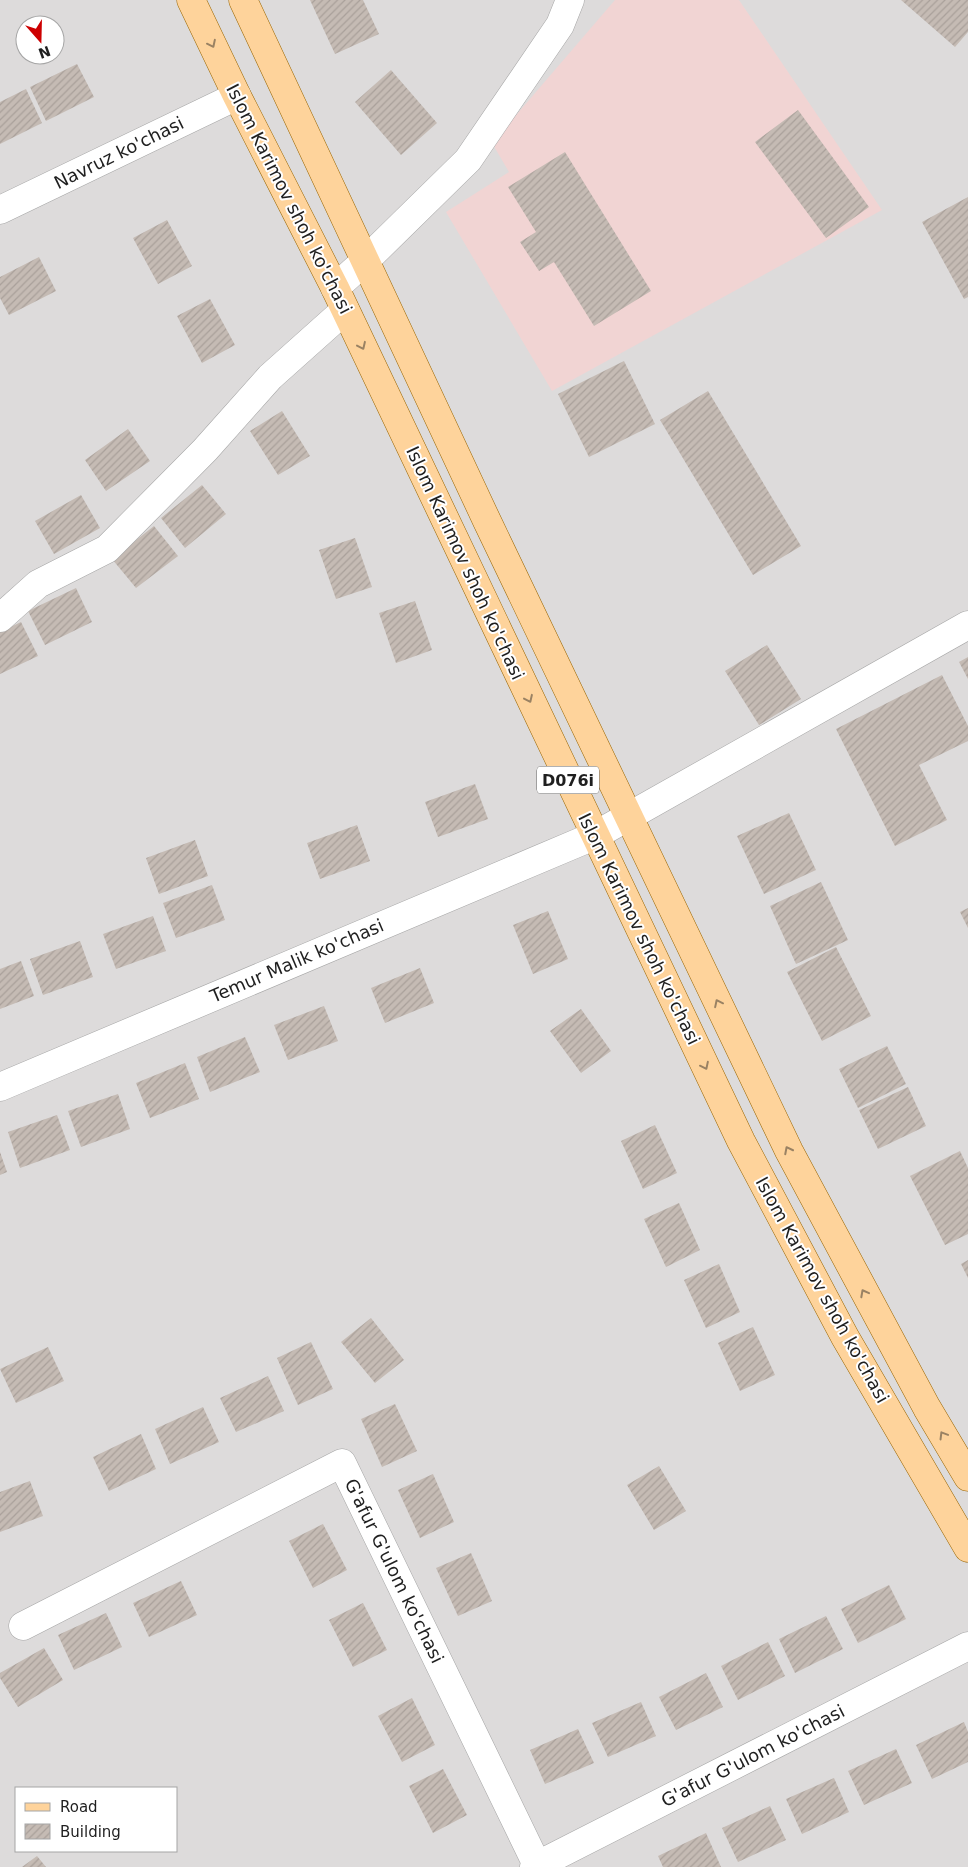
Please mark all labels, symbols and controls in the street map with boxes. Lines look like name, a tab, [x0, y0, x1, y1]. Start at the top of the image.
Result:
north arrow	[15, 15, 65, 65]
one-way arrow	[206, 39, 216, 48]
text: N	[36, 43, 53, 62]
street label: Islom Karimov shoh ko'chasi	[222, 80, 357, 317]
street label: Navruz ko'chasi	[51, 112, 187, 193]
one-way arrow	[356, 341, 366, 350]
street label: Islom Karimov shoh ko'chasi	[402, 443, 529, 683]
one-way arrow	[523, 693, 533, 702]
road number: D076i	[537, 766, 599, 794]
street label: Islom Karimov shoh ko'chasi	[574, 809, 705, 1048]
street label: Temur Malik ko'chasi	[206, 914, 387, 1007]
one-way arrow	[714, 999, 724, 1008]
one-way arrow	[699, 1061, 709, 1070]
one-way arrow	[784, 1146, 794, 1155]
street label: Islom Karimov shoh ko'chasi	[751, 1173, 893, 1406]
one-way arrow	[860, 1290, 870, 1299]
one-way arrow	[940, 1432, 950, 1441]
street label: G'afur G'ulom ko'chasi	[341, 1475, 448, 1667]
street label: G'afur G'ulom ko'chasi	[658, 1700, 848, 1811]
legend	[15, 1787, 178, 1852]
text: Road	[60, 1798, 98, 1816]
text: Building	[60, 1823, 121, 1841]

